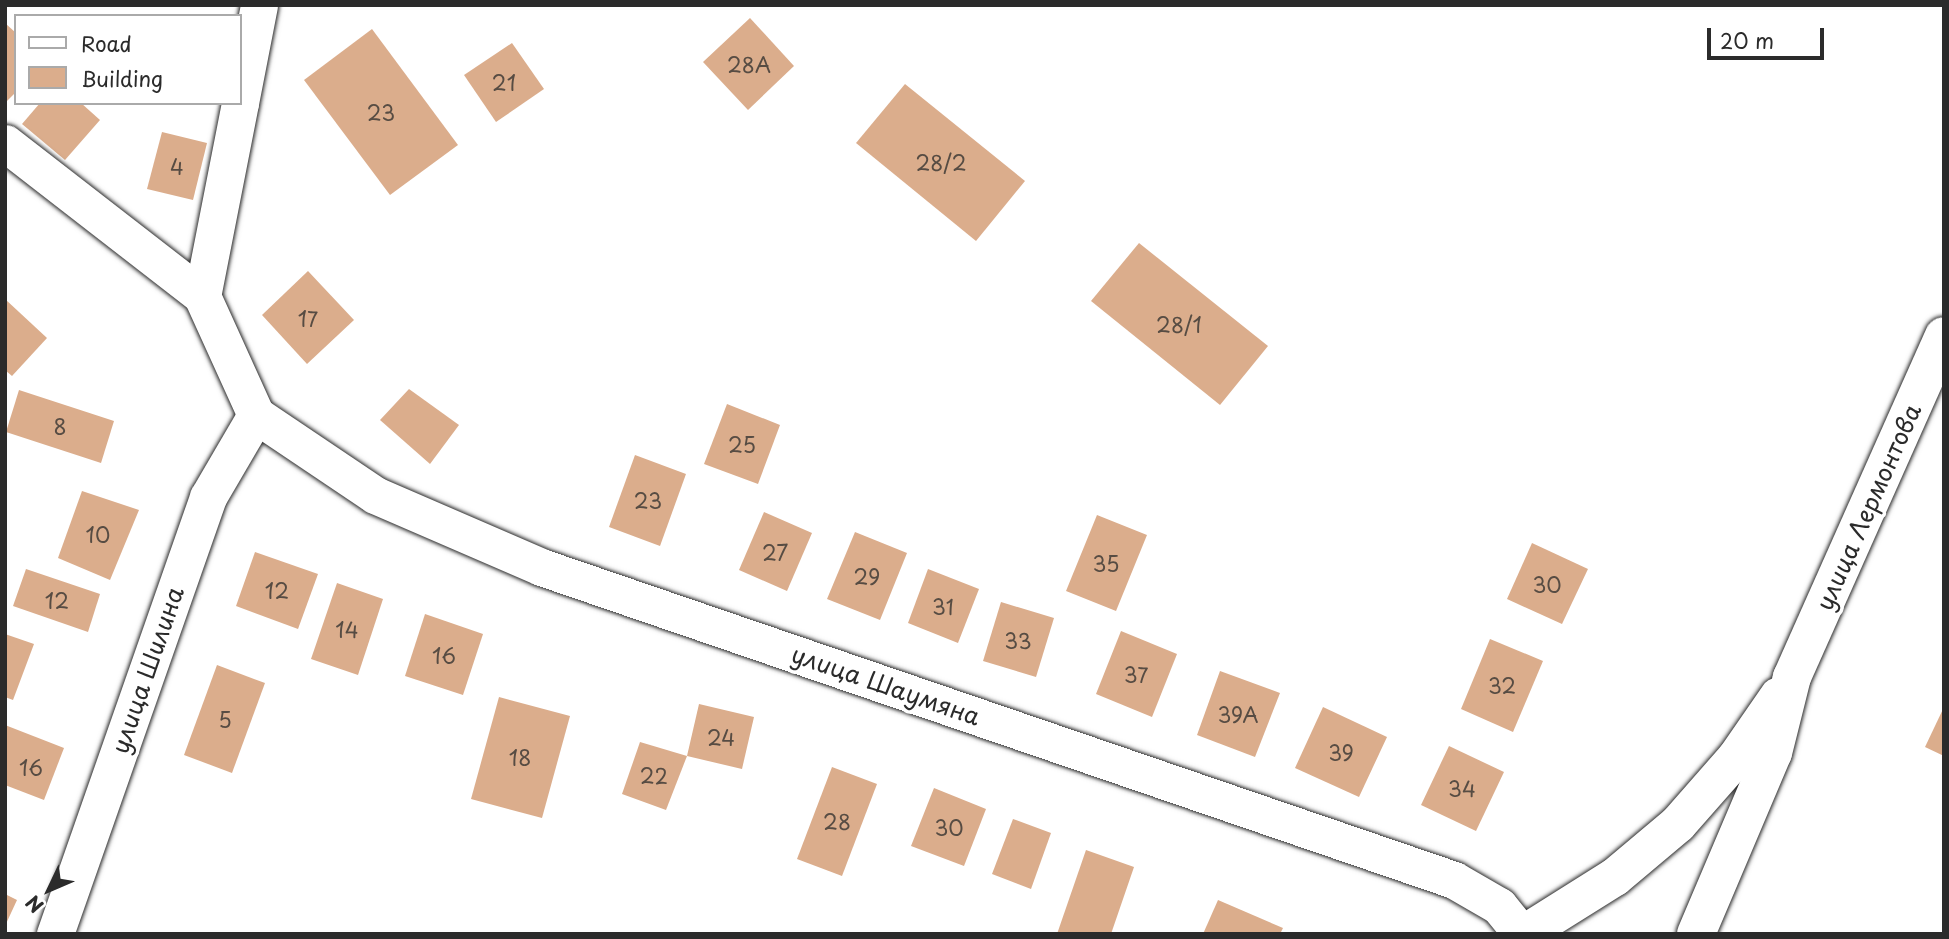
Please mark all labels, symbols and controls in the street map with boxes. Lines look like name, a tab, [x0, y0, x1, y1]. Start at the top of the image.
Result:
legend	[14, 14, 242, 105]
scale bar	[1711, 14, 1828, 58]
text: 20 m	[1720, 24, 1774, 56]
text: Road	[81, 27, 132, 59]
house number: 28А	[727, 51, 771, 77]
text: Building	[81, 62, 163, 94]
house number: 21	[492, 69, 516, 95]
house number: 23	[367, 99, 395, 125]
house number: 28/2	[915, 149, 967, 175]
house number: 4	[170, 153, 184, 179]
house number: 17	[298, 305, 318, 331]
house number: 28/1	[1156, 311, 1202, 337]
street label: улица Лермонтова	[1809, 399, 1927, 615]
house number: 8	[53, 413, 67, 439]
house number: 25	[728, 431, 756, 457]
house number: 23	[634, 487, 662, 513]
house number: 10	[86, 521, 110, 547]
house number: 27	[762, 539, 788, 565]
house number: 35	[1093, 550, 1119, 576]
house number: 29	[854, 563, 880, 589]
house number: 30	[1532, 571, 1562, 597]
house number: 12	[265, 577, 289, 603]
street label: улица Шилина	[105, 583, 189, 757]
house number: 12	[45, 587, 69, 613]
house number: 31	[932, 593, 954, 619]
house number: 14	[335, 616, 359, 642]
house number: 33	[1004, 627, 1032, 653]
street label: улица Шаумяна	[788, 639, 984, 731]
house number: 16	[432, 642, 456, 668]
house number: 37	[1124, 661, 1148, 687]
house number: 32	[1488, 672, 1516, 698]
house number: 39А	[1217, 701, 1259, 727]
house number: 5	[218, 706, 232, 732]
house number: 24	[707, 724, 735, 750]
house number: 39	[1328, 739, 1354, 765]
house number: 18	[509, 744, 531, 770]
house number: 16	[19, 754, 43, 780]
house number: 22	[640, 762, 668, 788]
house number: 34	[1448, 775, 1476, 801]
house number: 28	[823, 808, 851, 834]
house number: 30	[934, 814, 964, 840]
north arrow	[14, 855, 84, 925]
text: N	[19, 889, 49, 920]

